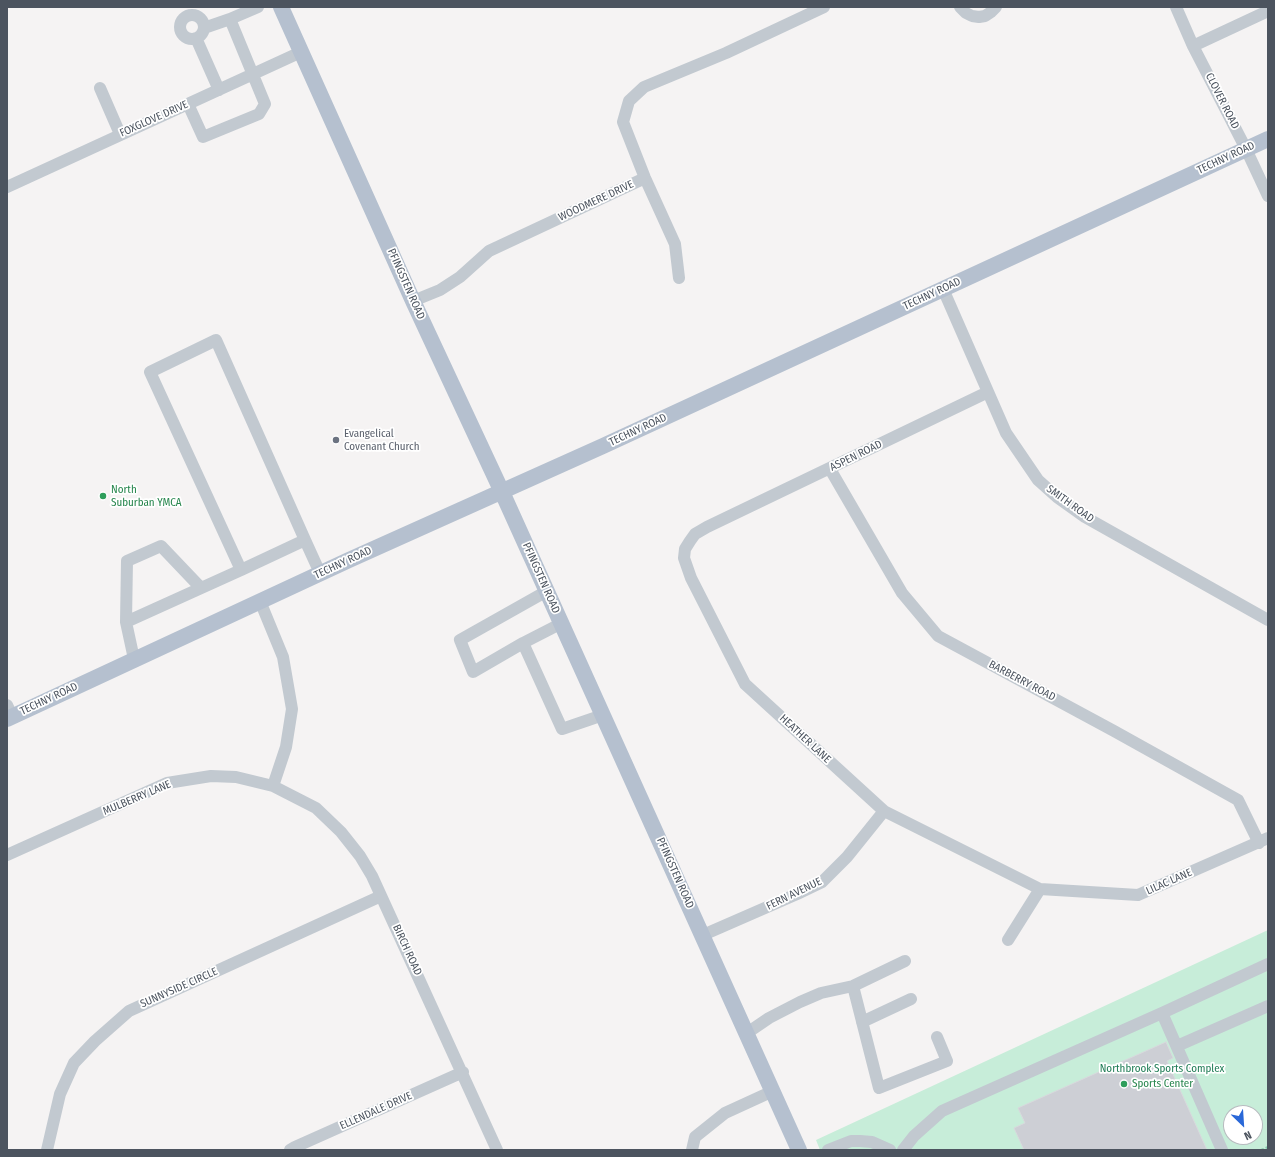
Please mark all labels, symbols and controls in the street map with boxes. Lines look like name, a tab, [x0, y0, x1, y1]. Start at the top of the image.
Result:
street label: CLOVER ROAD	[1202, 71, 1242, 131]
street label: FOXGLOVE DRIVE	[118, 98, 190, 140]
street label: TECHNY ROAD	[1195, 139, 1257, 177]
street label: WOODMERE DRIVE	[556, 178, 636, 224]
street label: PFINGSTEN ROAD	[385, 247, 427, 321]
street label: TECHNY ROAD	[901, 275, 963, 313]
street label: TECHNY ROAD	[607, 411, 669, 449]
place label: Evangelical Covenant Church	[344, 427, 420, 453]
marker: Evangelical Covenant Church	[331, 435, 341, 445]
street label: ASPEN ROAD	[828, 438, 884, 474]
street label: SMITH ROAD	[1044, 482, 1096, 526]
place label: North Suburban YMCA	[111, 483, 182, 509]
marker: North Suburban YMCA	[98, 491, 108, 501]
street label: PFINGSTEN ROAD	[520, 541, 562, 615]
street label: TECHNY ROAD	[312, 544, 374, 582]
street label: BARBERRY ROAD	[986, 658, 1058, 704]
street label: TECHNY ROAD	[18, 680, 80, 718]
street label: HEATHER LANE	[777, 712, 833, 766]
street label: MULBERRY LANE	[101, 778, 173, 818]
street label: PFINGSTEN ROAD	[654, 836, 696, 910]
street label: LILAC LANE	[1144, 866, 1194, 898]
street label: FERN AVENUE	[764, 875, 824, 913]
street label: BIRCH ROAD	[390, 923, 424, 977]
street label: SUNNYSIDE CIRCLE	[138, 965, 220, 1011]
park label: Northbrook Sports Complex	[1100, 1062, 1224, 1076]
place label: Sports Center	[1132, 1077, 1193, 1091]
marker: Sports Center	[1119, 1079, 1129, 1089]
street label: ELLENDALE DRIVE	[338, 1089, 414, 1133]
north arrow	[1223, 1105, 1263, 1145]
text: N	[1242, 1128, 1254, 1143]

